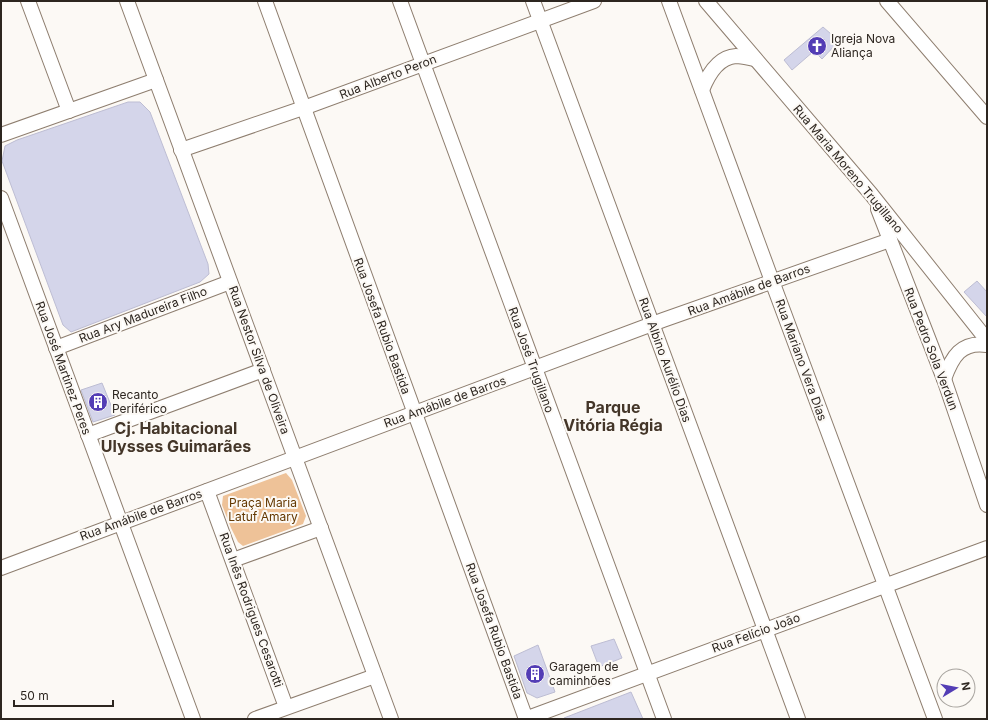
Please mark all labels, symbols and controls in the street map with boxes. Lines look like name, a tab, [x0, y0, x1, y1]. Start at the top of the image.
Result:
place label: Igreja Nova Aliança	[831, 31, 895, 60]
church icon: Igreja Nova Aliança	[806, 35, 828, 57]
street label: Rua Alberto Peron	[337, 51, 438, 102]
street label: Rua Maria Moreno Trugillano	[790, 101, 907, 236]
street label: Rua Josefa Rubio Bastida	[351, 256, 414, 396]
street label: Rua Amábile de Barros	[686, 260, 812, 319]
street label: Rua Ary Madureira Filho	[77, 283, 209, 346]
street label: Rua Nestor Silva de Oliveira	[226, 284, 293, 436]
street label: Rua Pedro Sola Verdun	[901, 285, 962, 412]
street label: Rua Albino Aurélio Dias	[636, 295, 695, 424]
street label: Rua Mariano Vera Dias	[772, 297, 830, 423]
street label: Rua José Martinez Peres	[32, 299, 95, 437]
street label: Rua José Trugillano	[505, 305, 558, 415]
street label: Rua Amábile de Barros	[382, 372, 508, 431]
place label: Recanto Periférico	[112, 387, 167, 416]
building icon: Recanto Periférico	[87, 391, 109, 413]
district label: Parque Vitória Régia	[563, 397, 663, 435]
district label: Cj. Habitacional Ulysses Guimarães	[101, 418, 251, 456]
street label: Rua Amábile de Barros	[78, 485, 204, 544]
park label: Praça Maria Latuf Amary	[228, 495, 298, 524]
street label: Rua Inês Rodrigues Cesarotti	[216, 530, 287, 689]
street label: Rua Josefa Rubio Bastida	[463, 561, 526, 701]
street label: Rua Felício João	[710, 610, 802, 655]
place label: Garagem de caminhões	[549, 659, 619, 688]
building icon: Garagem de caminhões	[524, 663, 546, 685]
north arrow	[936, 668, 976, 708]
text: N	[958, 681, 973, 692]
scale bar	[14, 682, 113, 708]
text: 50 m	[20, 688, 49, 703]

